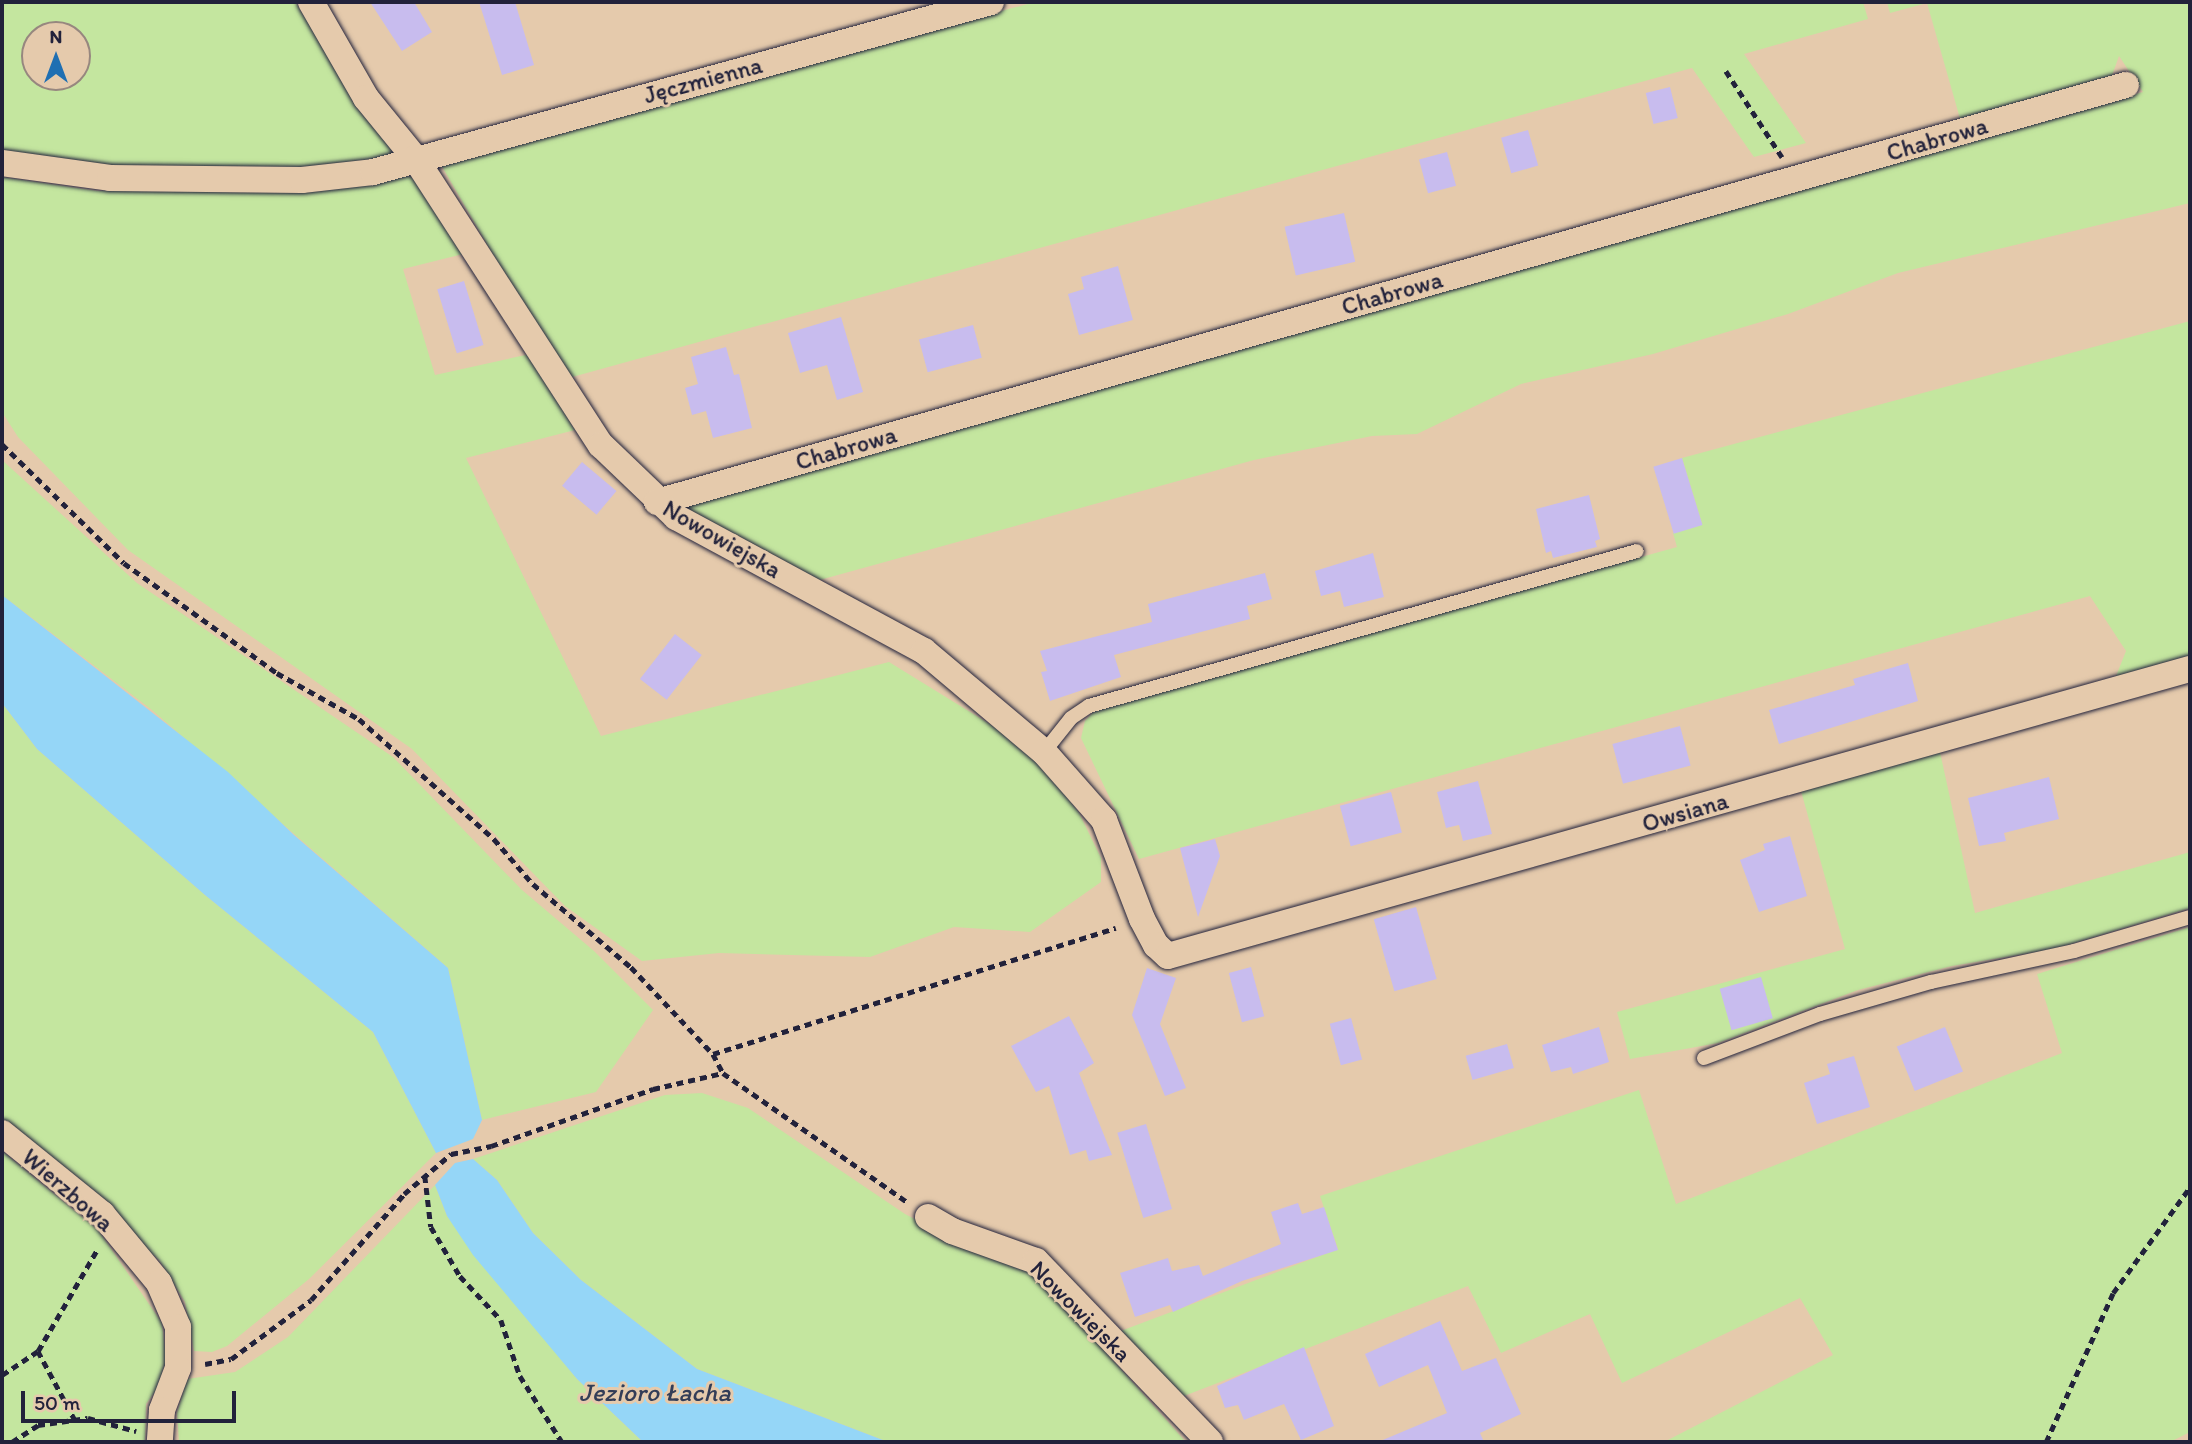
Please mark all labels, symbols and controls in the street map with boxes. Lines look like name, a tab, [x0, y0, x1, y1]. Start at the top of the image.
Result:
north arrow	[21, 21, 91, 91]
text: N	[50, 25, 62, 48]
street label: Jęczmienna	[641, 50, 765, 110]
street label: Chabrowa	[1883, 111, 1991, 167]
street label: Chabrowa	[1338, 265, 1446, 321]
street label: Chabrowa	[792, 420, 900, 476]
street label: Nowowiejska	[658, 494, 786, 584]
street label: Owsiana	[1639, 786, 1731, 838]
street label: Wierzbowa	[16, 1142, 120, 1238]
street label: Nowowiejska	[1024, 1254, 1138, 1368]
water label: Jezioro Łacha	[579, 1377, 731, 1409]
scale bar	[24, 1378, 240, 1422]
text: 50 m	[34, 1390, 80, 1415]

